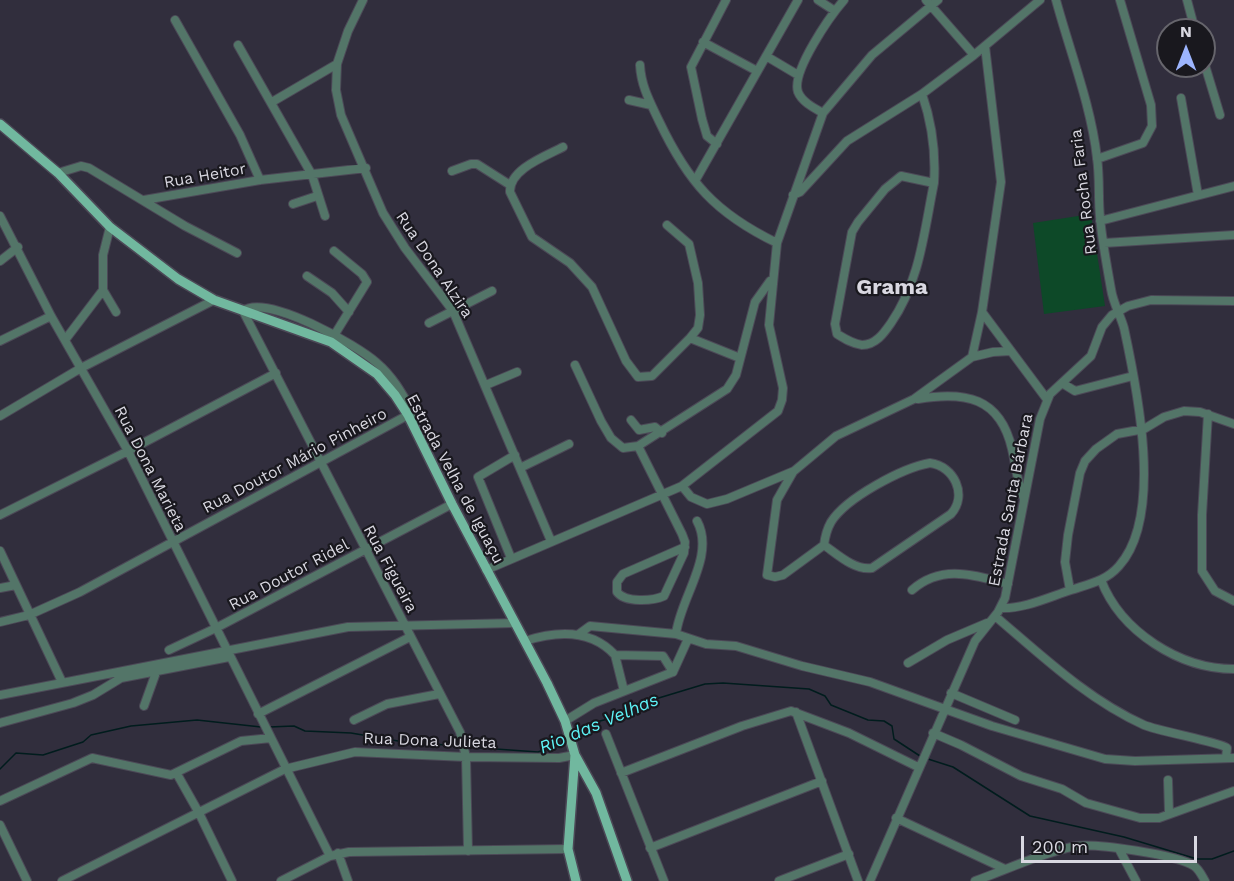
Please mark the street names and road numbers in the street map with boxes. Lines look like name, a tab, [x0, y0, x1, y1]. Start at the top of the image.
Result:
street label: Rua Rocha Faria	[1067, 128, 1101, 256]
street label: Rua Heitor	[163, 159, 247, 193]
street label: Rua Dona Alzira	[391, 208, 477, 322]
street label: Estrada Velha de Iguaçu	[402, 391, 508, 567]
street label: Rua Dona Marieta	[110, 403, 190, 535]
street label: Rua Doutor Mário Pinheiro	[200, 404, 390, 518]
street label: Estrada Santa Bárbara	[985, 412, 1037, 588]
street label: Rua Figueira	[359, 522, 421, 616]
street label: Rua Doutor Ridel	[226, 535, 352, 615]
street label: Rua Dona Julieta	[363, 729, 497, 753]

